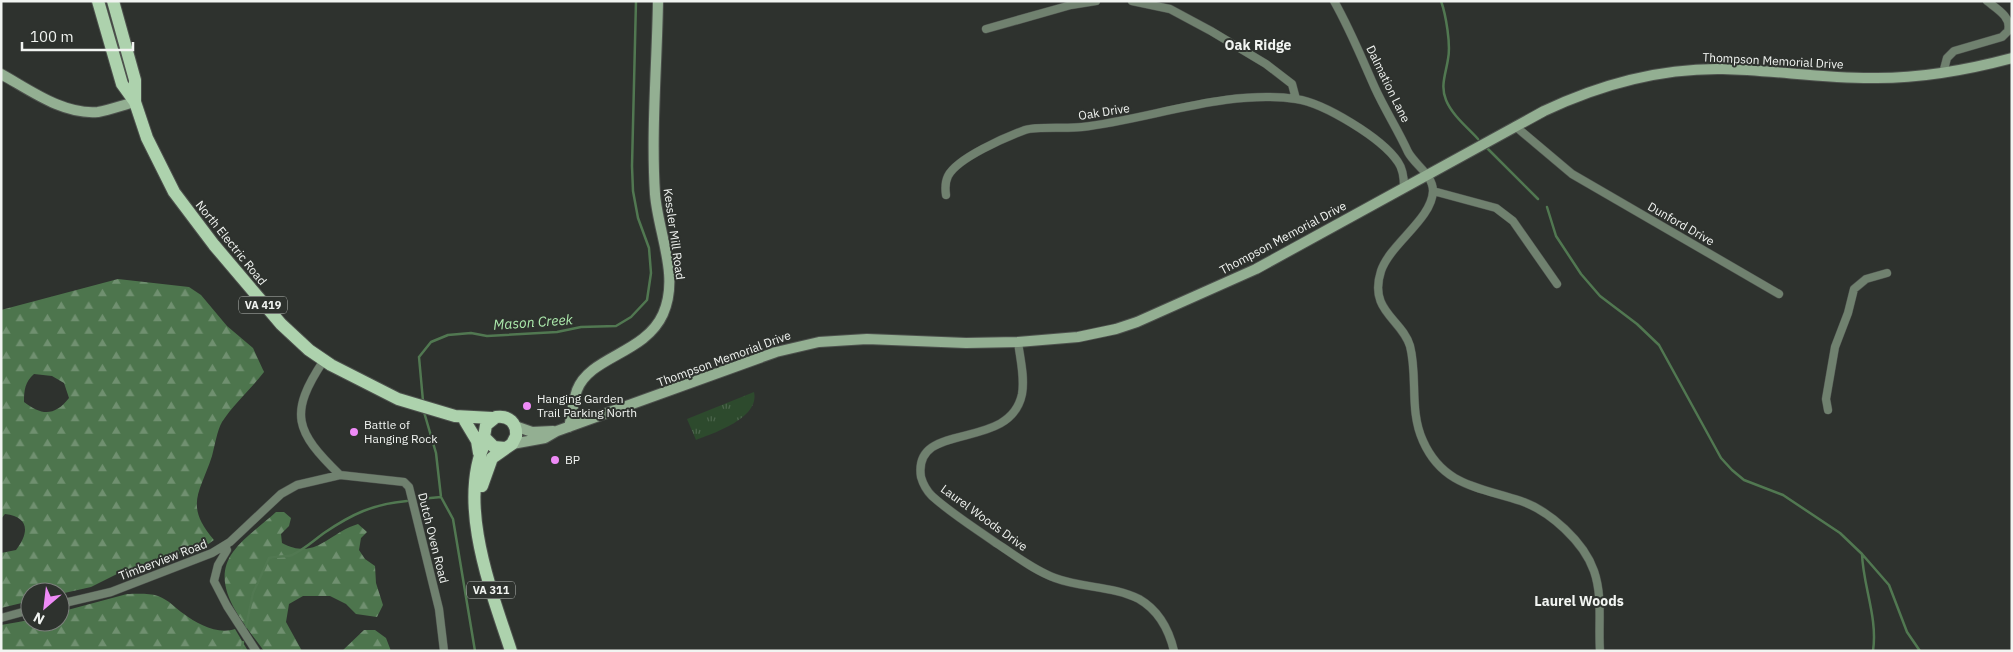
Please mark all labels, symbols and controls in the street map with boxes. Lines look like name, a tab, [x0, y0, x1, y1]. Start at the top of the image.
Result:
scale bar	[22, 20, 134, 52]
text: 100 m	[30, 27, 74, 46]
district label: Oak Ridge	[1225, 36, 1292, 54]
street label: Dalmation Lane	[1363, 43, 1414, 125]
street label: Thompson Memorial Drive	[1702, 49, 1844, 72]
street label: Oak Drive	[1077, 100, 1131, 123]
street label: Kessler Mill Road	[661, 187, 688, 281]
street label: North Electric Road	[193, 197, 270, 288]
street label: Thompson Memorial Drive	[1217, 198, 1349, 277]
street label: Dunford Drive	[1645, 199, 1717, 249]
road number: VA 419	[239, 296, 287, 314]
water label: Mason Creek	[493, 310, 574, 334]
street label: Thompson Memorial Drive	[655, 327, 793, 390]
place label: Hanging Garden Trail Parking North	[537, 391, 637, 420]
marker: Hanging Garden Trail Parking North	[521, 400, 533, 412]
place label: Battle of Hanging Rock	[364, 417, 438, 446]
marker: Battle of Hanging Rock	[348, 426, 360, 438]
place label: BP	[565, 452, 580, 467]
marker: BP	[549, 454, 561, 466]
street label: Laurel Woods Drive	[938, 481, 1031, 554]
street label: Dutch Oven Road	[415, 491, 452, 585]
street label: Timberview Road	[116, 536, 209, 583]
north arrow	[20, 582, 70, 632]
road number: VA 311	[467, 582, 515, 598]
district label: Laurel Woods	[1534, 592, 1624, 610]
text: N	[30, 608, 48, 629]

